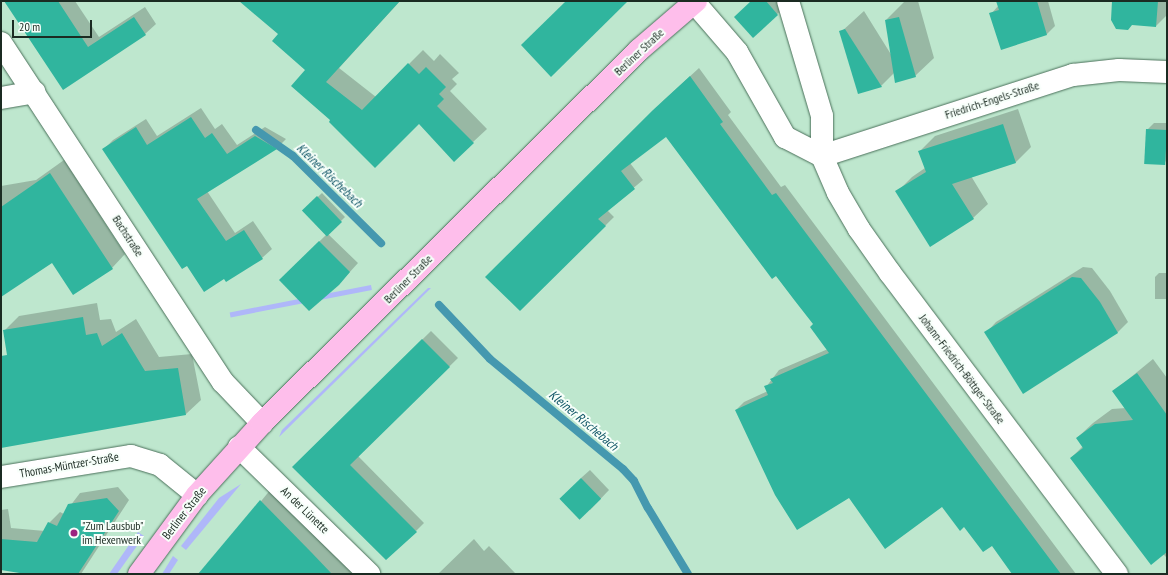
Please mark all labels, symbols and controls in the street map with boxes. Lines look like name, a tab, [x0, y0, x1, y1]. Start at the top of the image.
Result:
scale bar	[14, 12, 94, 38]
text: 20 m	[19, 19, 40, 34]
street label: Berliner Straße	[611, 25, 667, 79]
street label: Friedrich-Engels-Straße	[943, 78, 1041, 122]
water label: Kleiner Rischebach	[293, 141, 365, 211]
street label: Bachstraße	[109, 213, 147, 259]
street label: Berliner Straße	[381, 252, 435, 306]
street label: Johann-Friedrich-Böttger-Straße	[916, 311, 1008, 427]
water label: Kleiner Rischebach	[545, 388, 621, 454]
street label: Thomas-Müntzer-Straße	[18, 449, 120, 481]
street label: Berliner Straße	[159, 484, 209, 542]
street label: An der Lünette	[278, 484, 332, 536]
place label: "Zum Lausbub" im Hexenwerk	[82, 519, 143, 547]
marker: "Zum Lausbub" im Hexenwerk	[69, 528, 79, 538]

